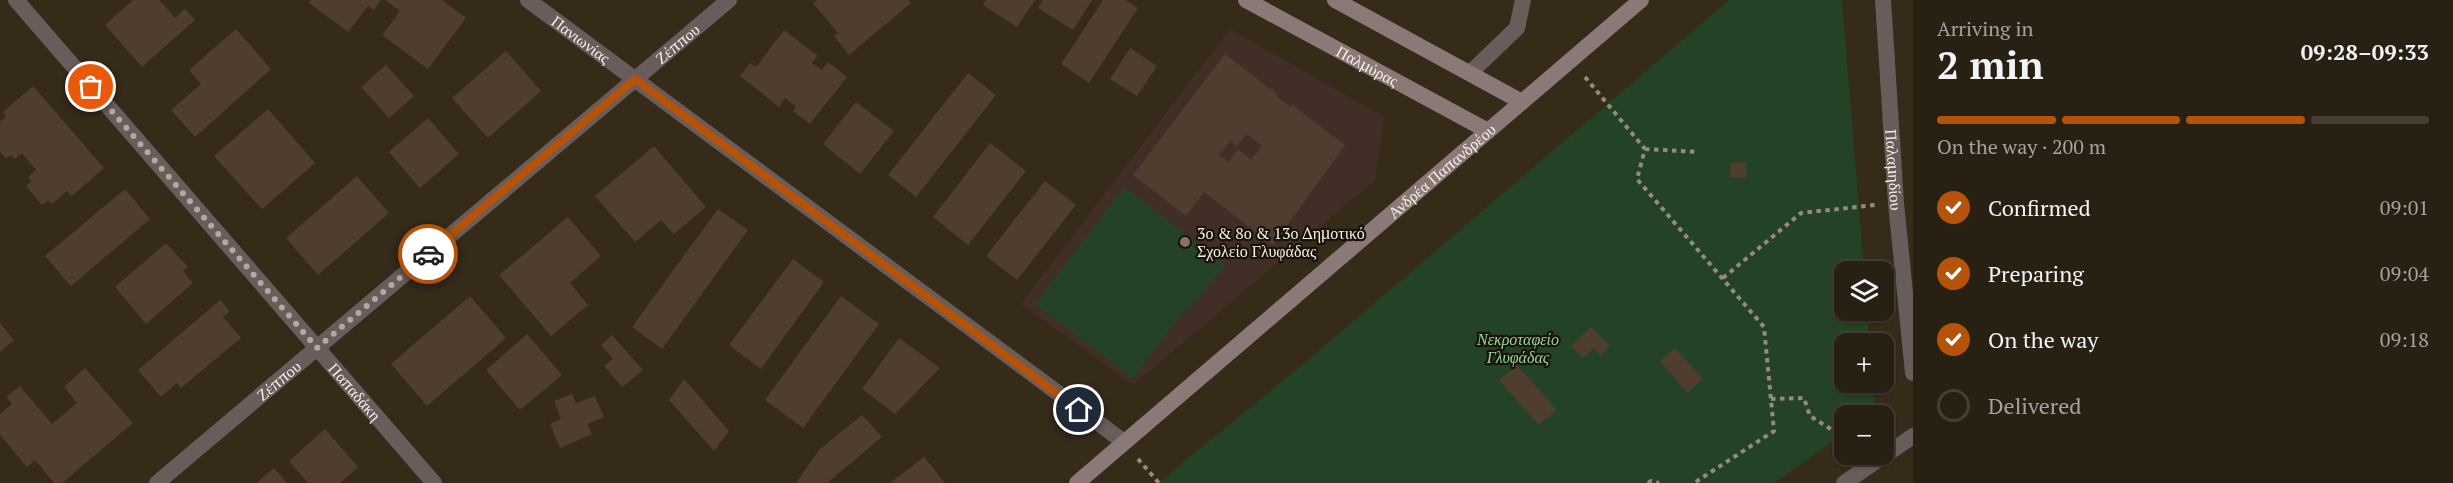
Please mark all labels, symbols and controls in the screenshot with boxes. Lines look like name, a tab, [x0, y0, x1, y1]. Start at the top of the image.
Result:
street label: Πανιωνίας	[547, 10, 616, 69]
text: Arriving in	[1937, 15, 2033, 42]
street label: Ζέππου	[650, 18, 704, 69]
text: 09:28–09:33	[2301, 37, 2429, 66]
text: 2 min	[1937, 38, 2044, 90]
street label: Παλμύρας	[1332, 40, 1403, 92]
pin	[65, 61, 116, 112]
icon: bag	[74, 70, 107, 103]
street label: Ανδρέα Παπανδρέου	[1383, 118, 1500, 223]
street label: Παλαμηδίου	[1880, 128, 1908, 211]
text: On the way · 200 m	[1937, 133, 2106, 160]
icon: check	[1937, 191, 1970, 224]
text: Confirmed	[1988, 193, 2091, 222]
text: 09:01	[2380, 194, 2429, 221]
place label: 3ο & 8ο & 13ο Δημοτικό Σχολείο Γλυφάδας	[1197, 222, 1365, 262]
courier	[398, 224, 458, 284]
marker: 3ο & 8ο & 13ο Δημοτικό Σχολείο Γλυφάδας	[1178, 235, 1192, 249]
icon: car	[412, 238, 445, 271]
icon: check	[1937, 257, 1970, 290]
text: Preparing	[1988, 259, 2084, 288]
text: 09:04	[2380, 260, 2429, 287]
map controls	[1834, 261, 1894, 465]
button: layers	[1834, 261, 1894, 321]
icon: check	[1937, 323, 1970, 356]
text: On the way	[1988, 325, 2098, 354]
text: 09:18	[2380, 326, 2429, 353]
park label: Νεκροταφείο Γλυφάδας	[1476, 328, 1559, 368]
button: +	[1834, 333, 1894, 393]
street label: Ζέππου	[251, 355, 306, 406]
street label: Παπαδάκη	[324, 358, 386, 426]
pin	[1053, 384, 1104, 435]
text: Delivered	[1988, 391, 2081, 420]
icon: home	[1062, 393, 1095, 426]
button: −	[1834, 405, 1894, 465]

